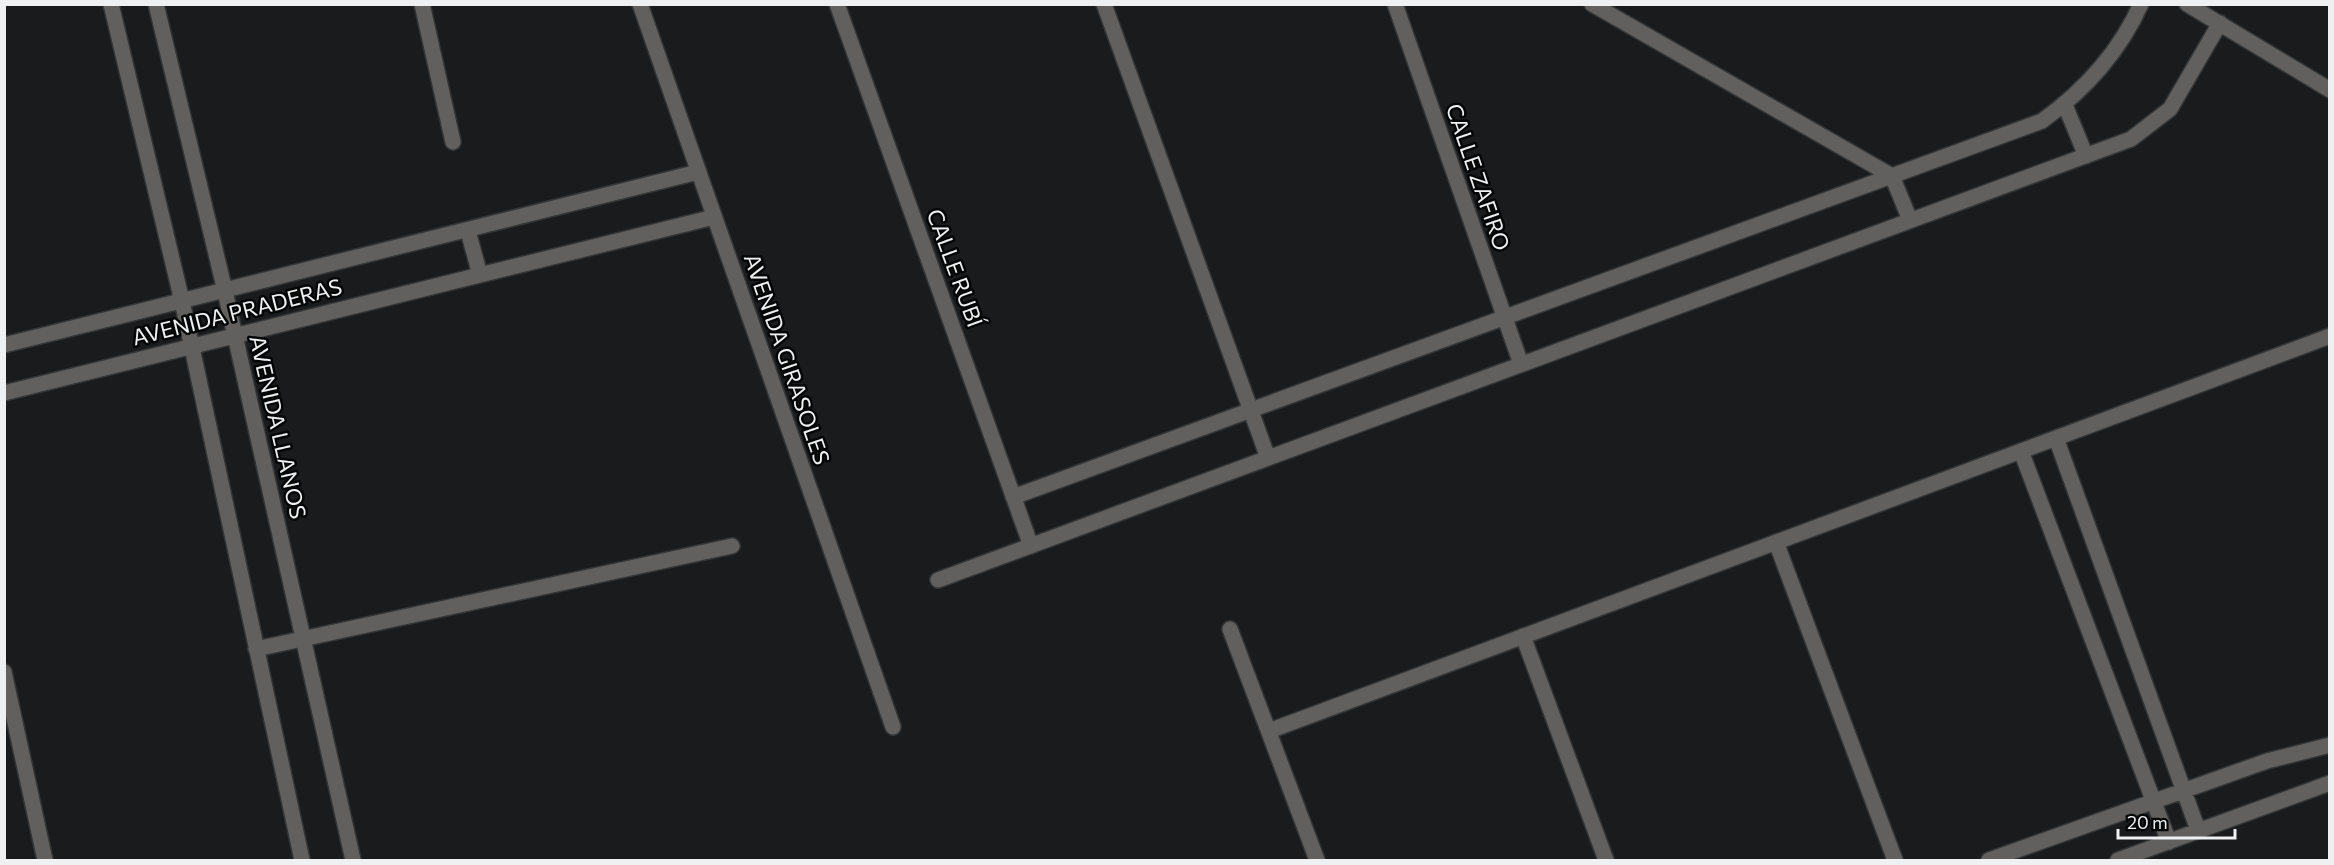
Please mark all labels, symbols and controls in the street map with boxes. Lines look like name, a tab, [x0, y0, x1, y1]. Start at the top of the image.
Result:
street label: CALLE ZAFIRO	[1441, 100, 1516, 254]
street label: CALLE RUBÍ	[922, 205, 990, 331]
street label: AVENIDA GIRASOLES	[739, 250, 836, 468]
street label: AVENIDA PRADERAS	[129, 272, 345, 351]
street label: AVENIDA LLANOS	[244, 333, 313, 521]
scale bar	[2118, 802, 2235, 840]
text: 20 m	[2127, 811, 2168, 833]

